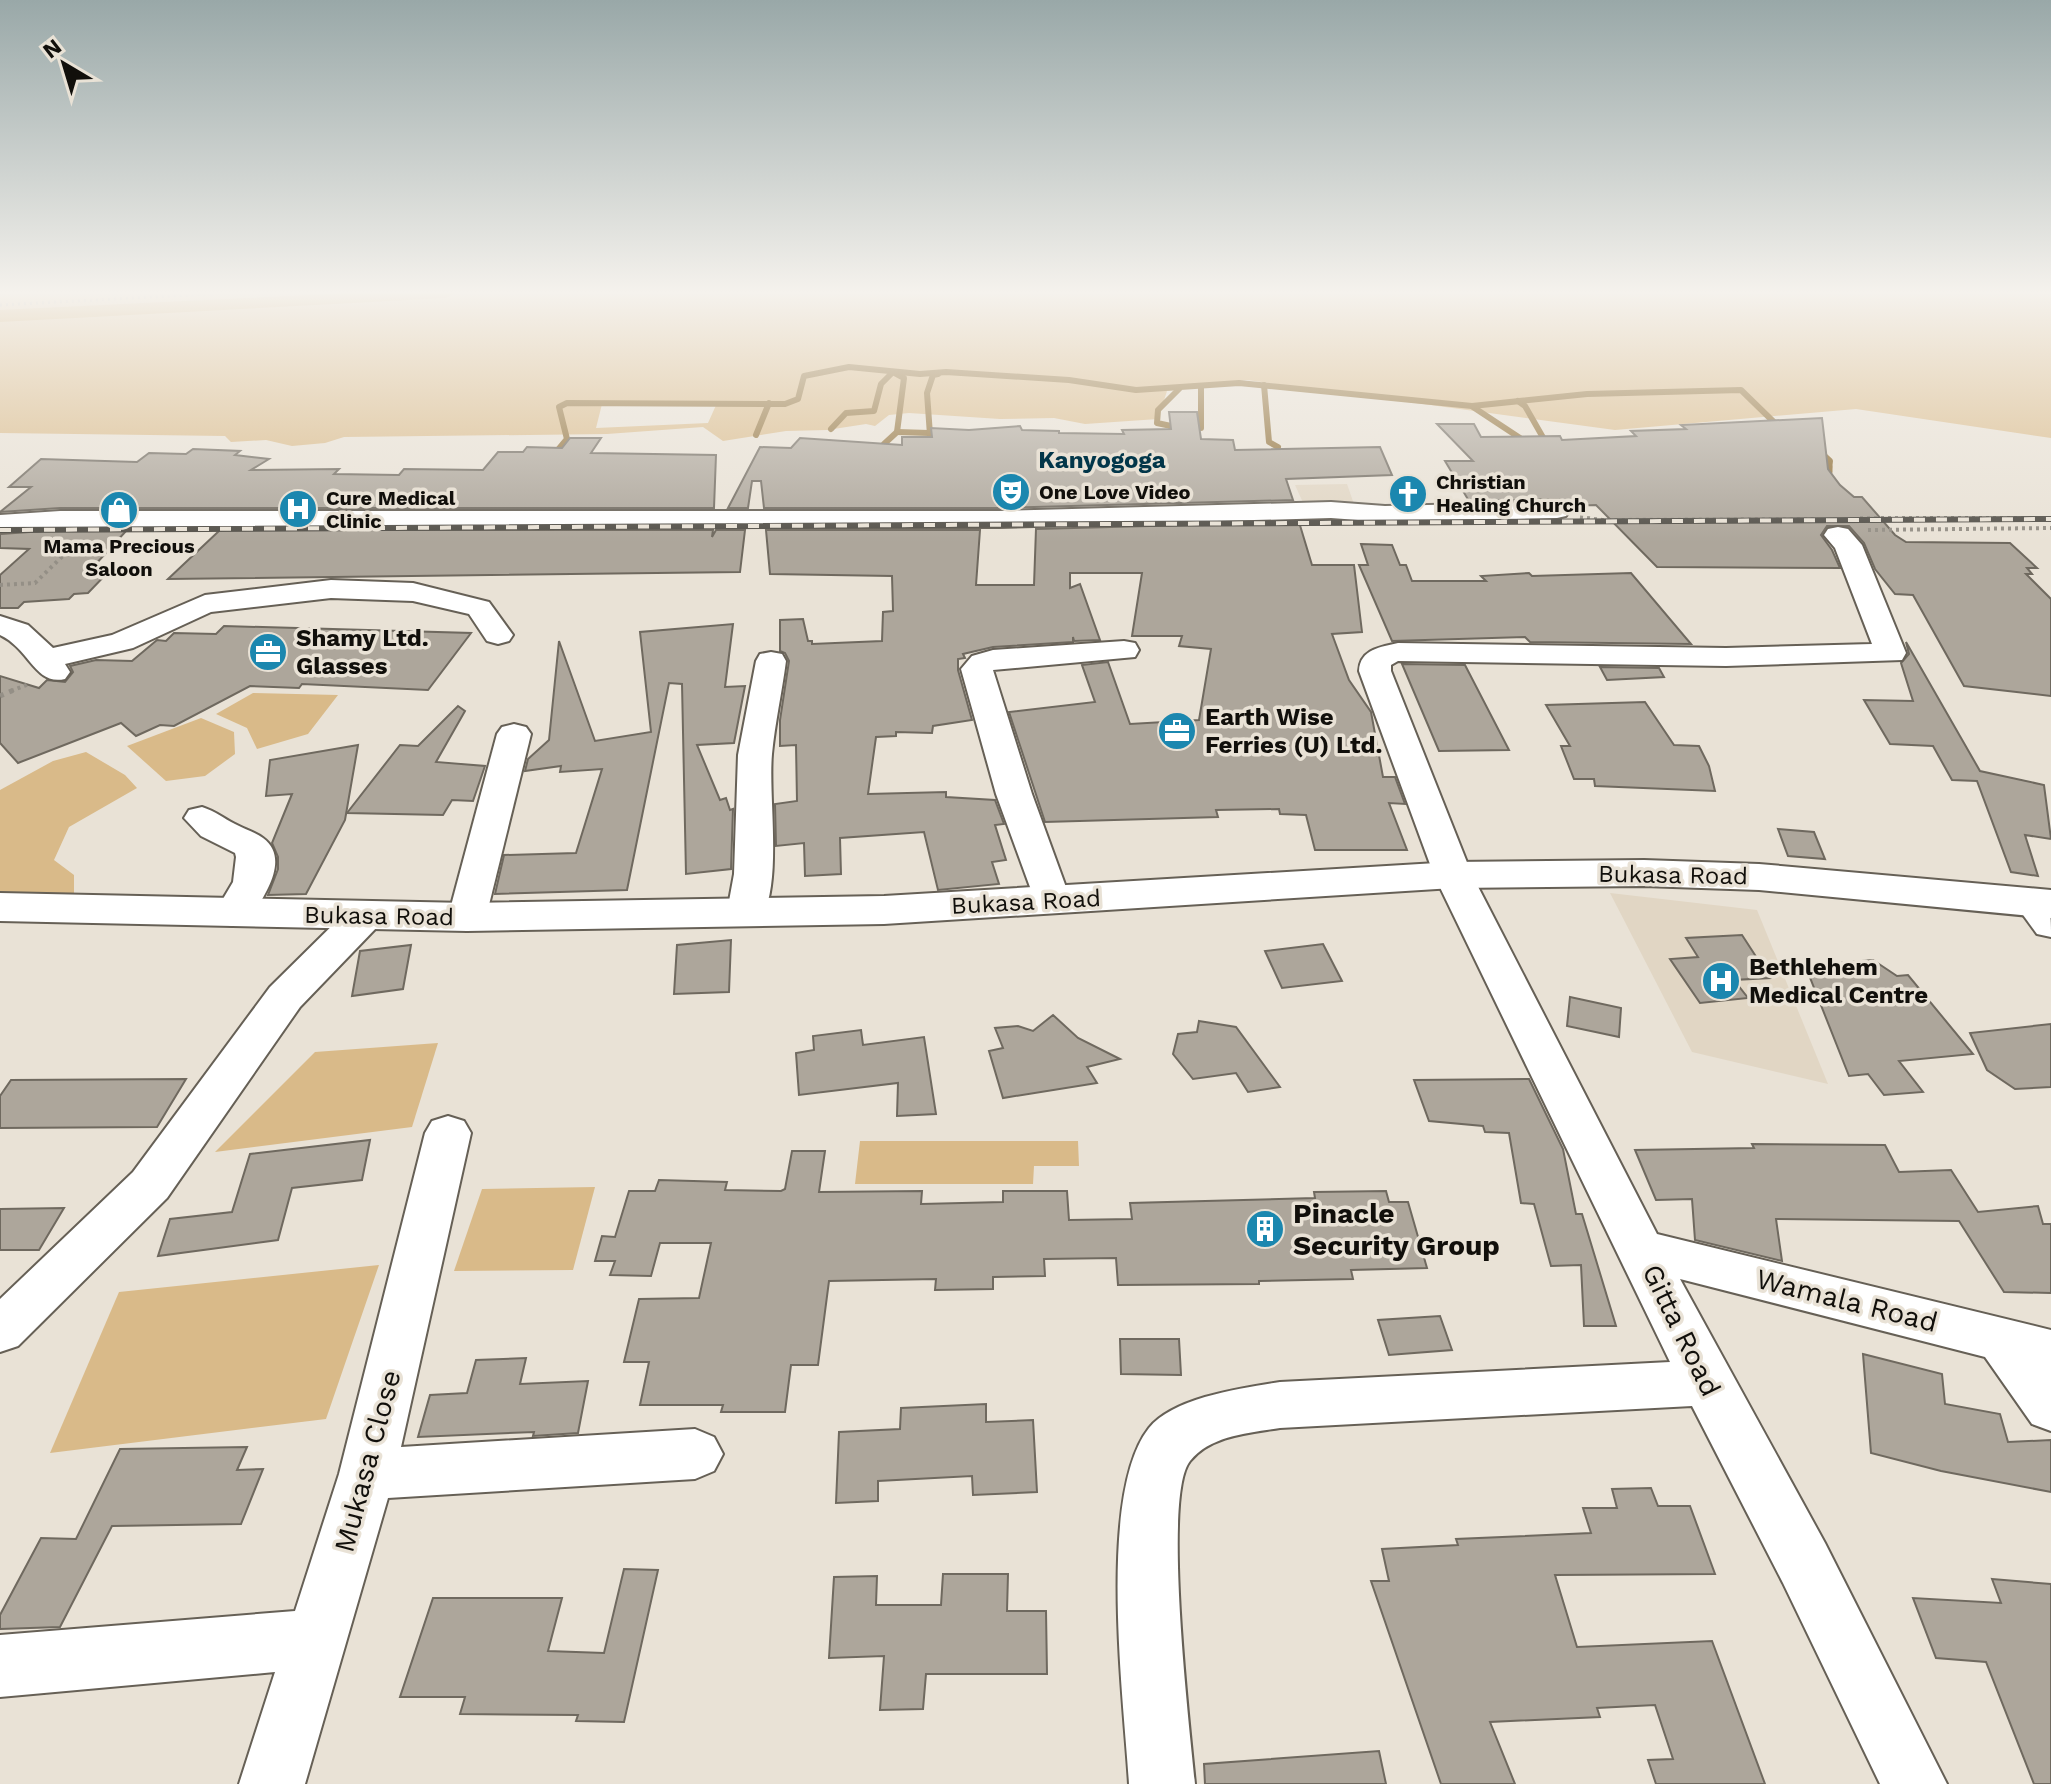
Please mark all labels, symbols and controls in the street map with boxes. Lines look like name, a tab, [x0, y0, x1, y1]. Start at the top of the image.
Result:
north arrow	[24, 24, 104, 104]
text: N	[38, 34, 66, 64]
district label: Kanyogoga	[1038, 446, 1166, 474]
place label: Christian Healing Church	[1436, 470, 1586, 517]
theatre icon: One Love Video	[990, 471, 1032, 513]
church icon: Christian Healing Church	[1387, 473, 1429, 515]
place label: One Love Video	[1039, 480, 1190, 504]
place label: Cure Medical Clinic	[326, 486, 456, 533]
hospital icon: Cure Medical Clinic	[277, 488, 319, 530]
shop icon: Mama Precious Saloon	[98, 489, 140, 531]
place label: Mama Precious Saloon	[43, 534, 195, 581]
place label: Shamy Ltd. Glasses	[296, 624, 429, 680]
office icon: Shamy Ltd. Glasses	[247, 631, 289, 673]
place label: Earth Wise Ferries (U) Ltd.	[1205, 703, 1383, 759]
office icon: Earth Wise Ferries (U) Ltd.	[1156, 710, 1198, 752]
street label: Bukasa Road	[1598, 860, 1748, 890]
street label: Bukasa Road	[950, 884, 1102, 920]
street label: Bukasa Road	[304, 901, 454, 931]
place label: Bethlehem Medical Centre	[1749, 953, 1928, 1009]
hospital icon: Bethlehem Medical Centre	[1700, 960, 1742, 1002]
place label: Pinacle Security Group	[1293, 1197, 1500, 1262]
building icon: Pinacle Security Group	[1244, 1208, 1286, 1250]
street label: Gitta Road	[1635, 1259, 1728, 1401]
street label: Wamala Road	[1753, 1262, 1941, 1339]
street label: Mukasa Close	[327, 1366, 408, 1556]

